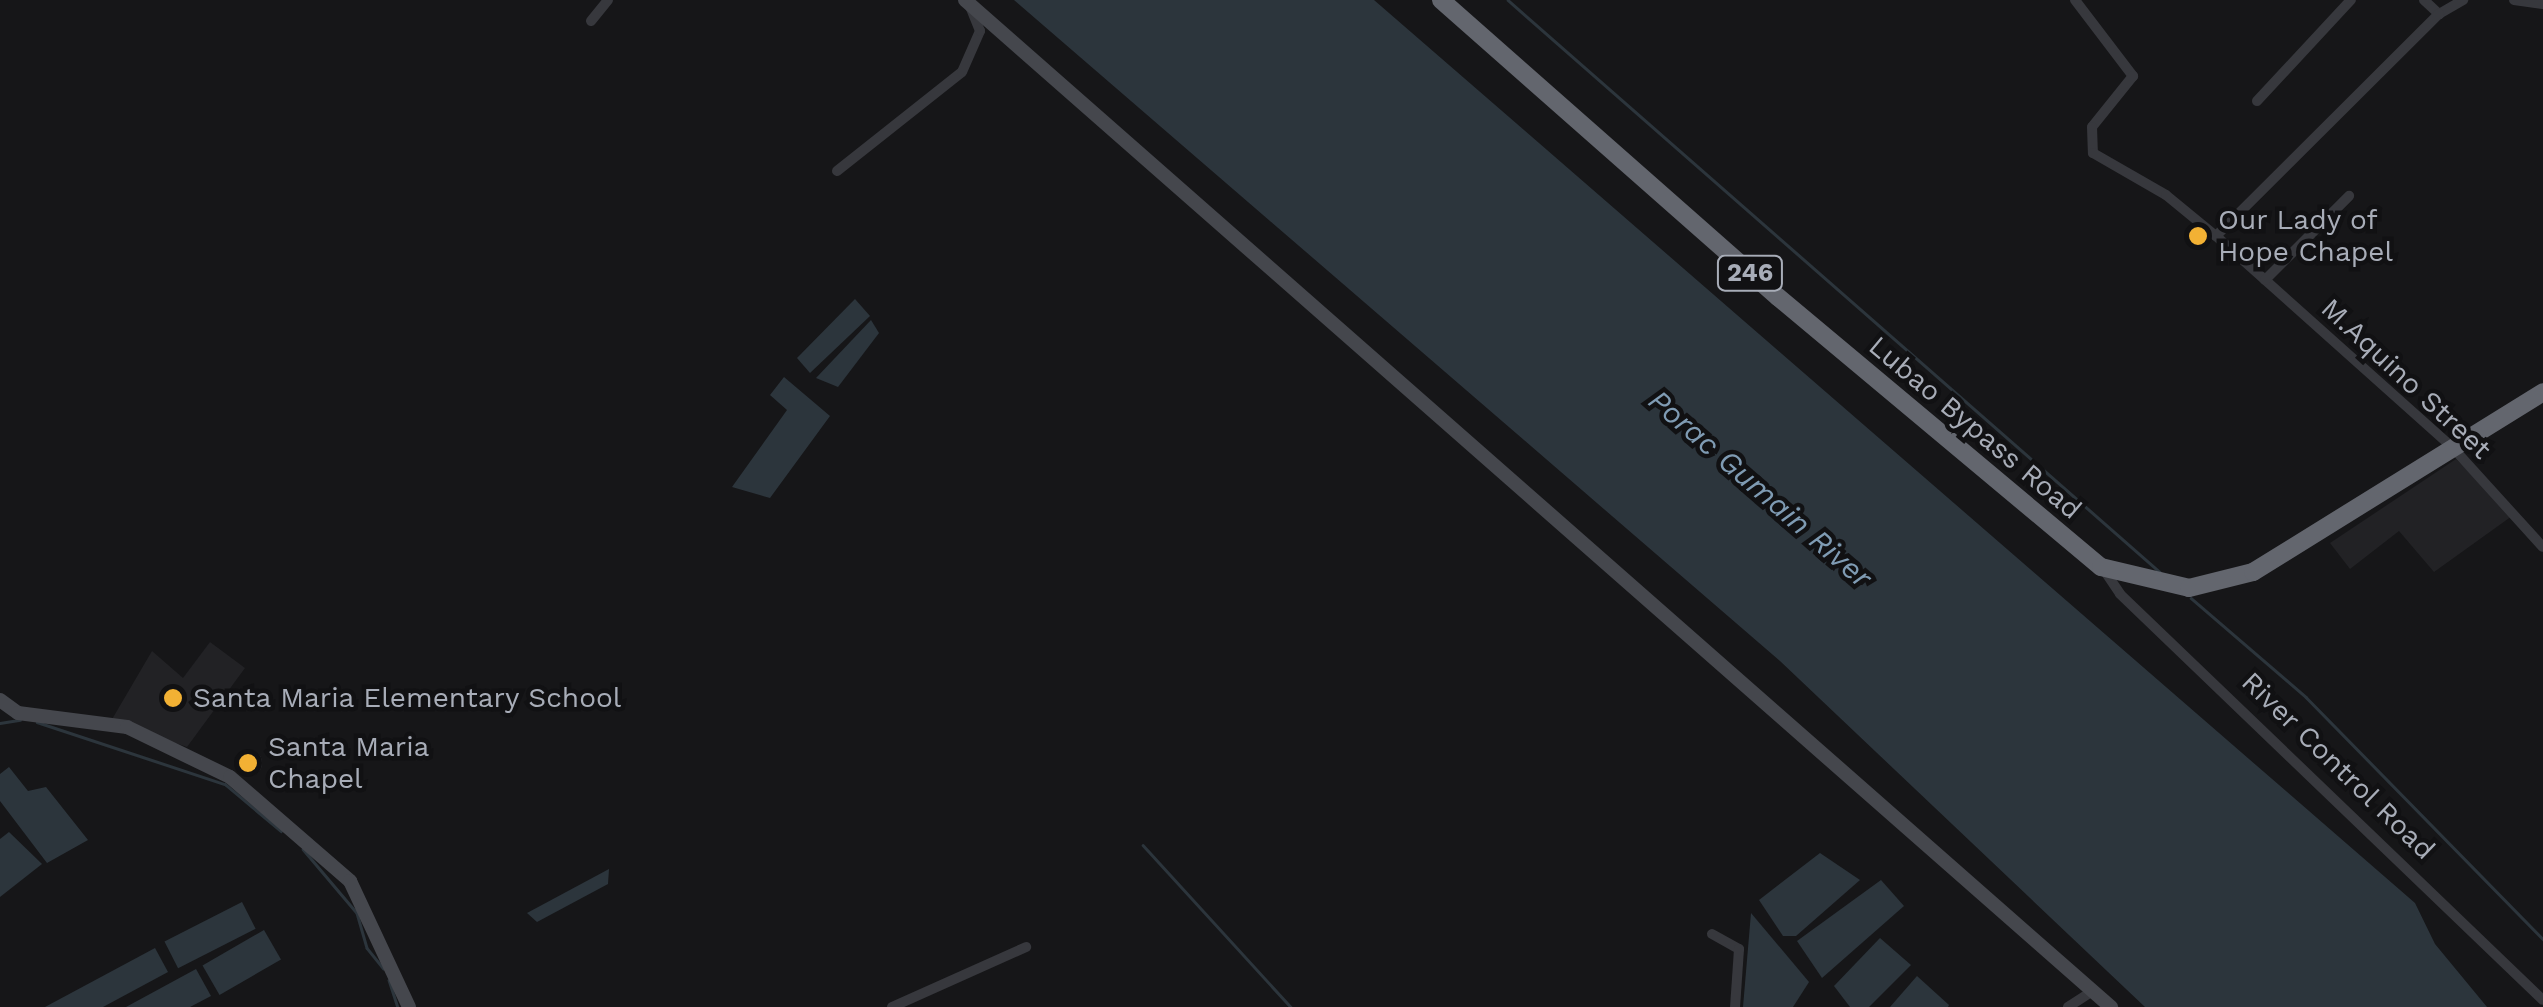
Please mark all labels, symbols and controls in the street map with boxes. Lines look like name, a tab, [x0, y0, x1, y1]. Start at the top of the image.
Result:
place label: Our Lady of Hope Chapel	[2218, 203, 2393, 269]
marker: Our Lady of Hope Chapel	[2187, 225, 2209, 247]
road number: 246	[1715, 253, 1785, 293]
street label: M.Aquino Street	[2314, 292, 2498, 466]
street label: Lubao Bypass Road	[1862, 329, 2088, 527]
water label: Porac Gumain River	[1641, 382, 1879, 596]
street label: River Control Road	[2234, 665, 2442, 867]
place label: Santa Maria Elementary School	[193, 681, 623, 715]
marker: Santa Maria Elementary School	[162, 687, 184, 709]
place label: Santa Maria Chapel	[268, 730, 430, 796]
marker: Santa Maria Chapel	[237, 752, 259, 774]

